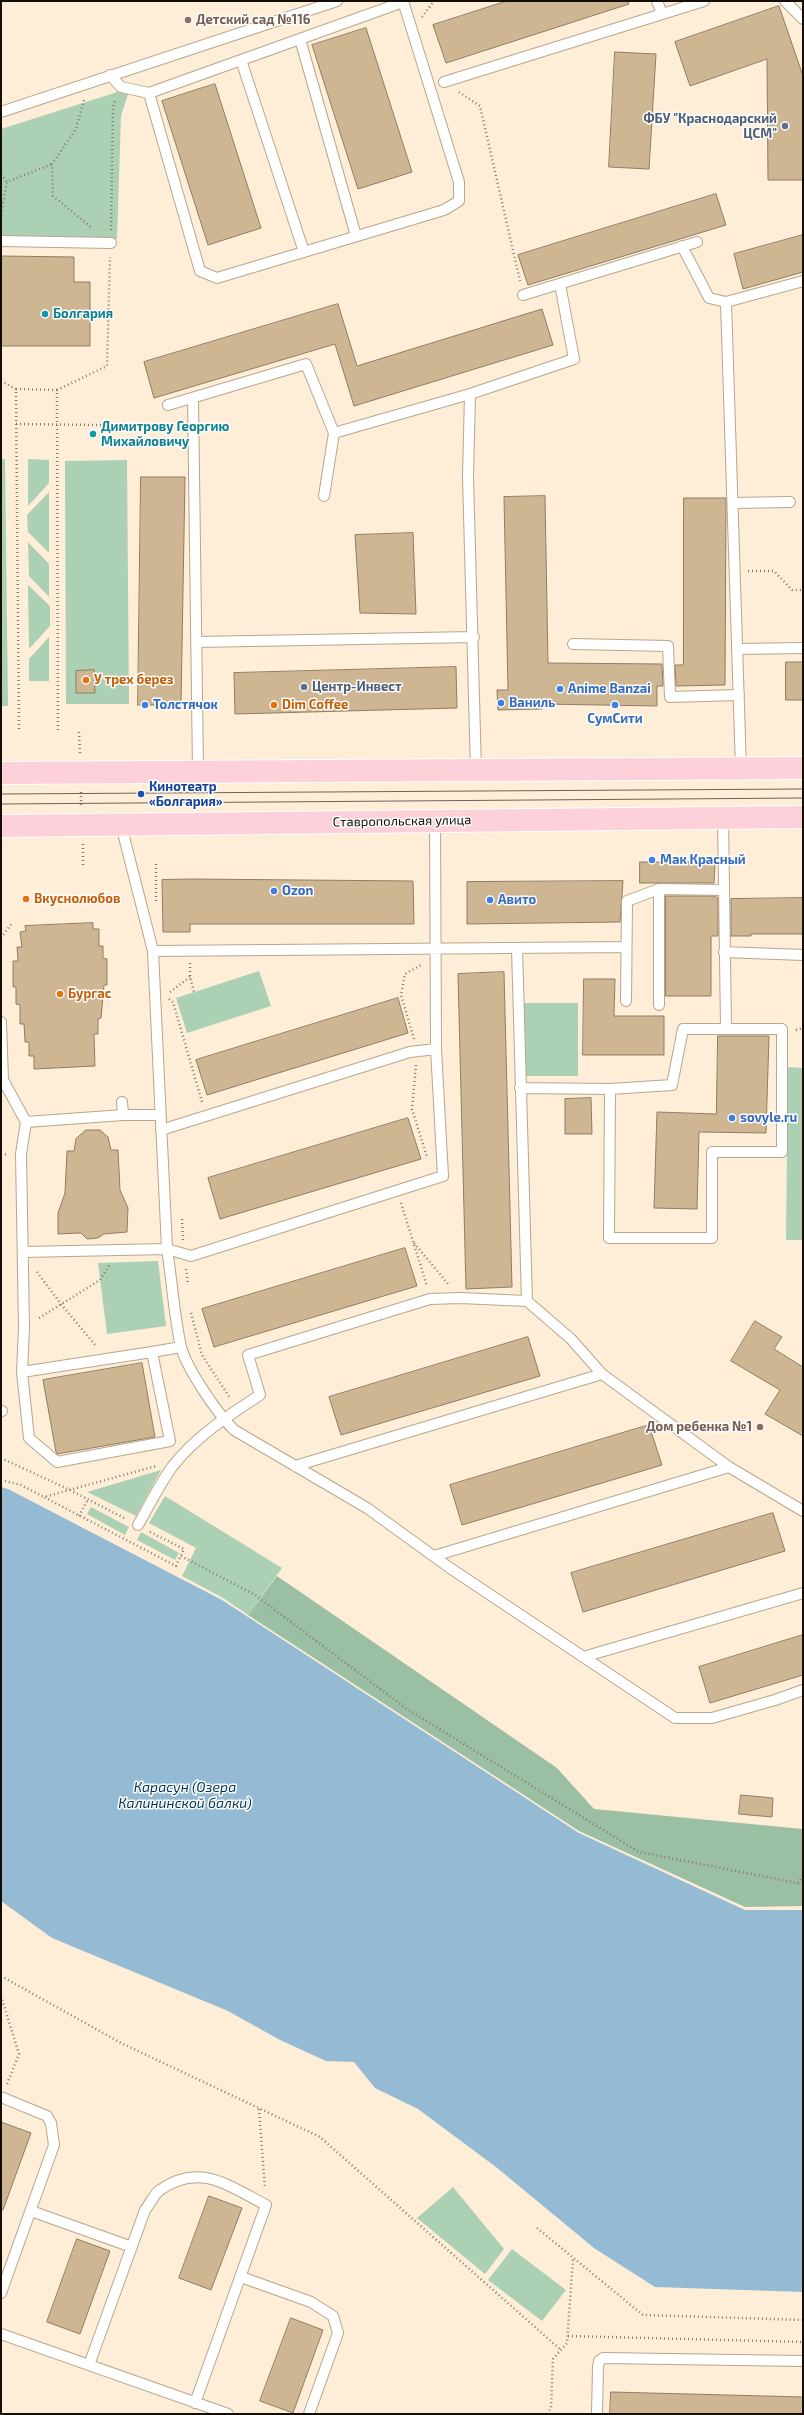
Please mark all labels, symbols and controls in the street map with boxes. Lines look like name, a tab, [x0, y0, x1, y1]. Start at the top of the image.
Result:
place label: Детский сад №116	[196, 12, 310, 28]
marker: Детский сад №116	[183, 15, 193, 25]
place label: ФБУ "Краснодарский ЦСМ"	[644, 111, 777, 142]
marker: ФБУ "Краснодарский ЦСМ"	[780, 121, 790, 131]
place label: Болгария	[53, 306, 113, 322]
marker: Болгария	[40, 309, 50, 319]
place label: Димитрову Георгию Михайловичу	[101, 419, 229, 450]
marker: Димитрову Георгию Михайловичу	[88, 429, 98, 439]
place label: У трех берез	[94, 672, 173, 688]
marker: У трех берез	[81, 675, 91, 685]
place label: Центр-Инвест	[312, 679, 402, 695]
place label: Anime Banzai	[568, 681, 651, 697]
marker: Центр-Инвест	[299, 682, 309, 692]
marker: Anime Banzai	[555, 684, 565, 694]
place label: Ваниль	[509, 695, 555, 711]
place label: Толстячок	[153, 697, 218, 713]
place label: Dim Coffee	[282, 697, 348, 713]
marker: Ваниль	[496, 698, 506, 708]
marker: Толстячок	[140, 700, 150, 710]
marker: Dim Coffee	[269, 700, 279, 710]
marker: СумСити	[610, 700, 620, 710]
place label: СумСити	[587, 711, 643, 727]
place label: Кинотеатр «Болгария»	[149, 779, 223, 810]
marker: Кинотеатр «Болгария»	[136, 789, 146, 799]
street label: Ставропольская улица	[332, 812, 472, 830]
place label: Мак Красный	[660, 852, 746, 868]
marker: Мак Красный	[647, 855, 657, 865]
place label: Ozon	[282, 883, 313, 899]
marker: Ozon	[269, 886, 279, 896]
place label: Вкуснолюбов	[34, 891, 120, 907]
place label: Авито	[498, 892, 536, 908]
marker: Вкуснолюбов	[21, 894, 31, 904]
marker: Авито	[485, 895, 495, 905]
place label: Бургас	[68, 986, 111, 1002]
marker: Бургас	[55, 989, 65, 999]
place label: sovyle.ru	[740, 1110, 797, 1126]
marker: sovyle.ru	[727, 1113, 737, 1123]
place label: Дом ребенка №1	[646, 1419, 752, 1435]
marker: Дом ребенка №1	[755, 1422, 765, 1432]
water label: Карасун (Озера Калининской балки)	[118, 1779, 252, 1812]

